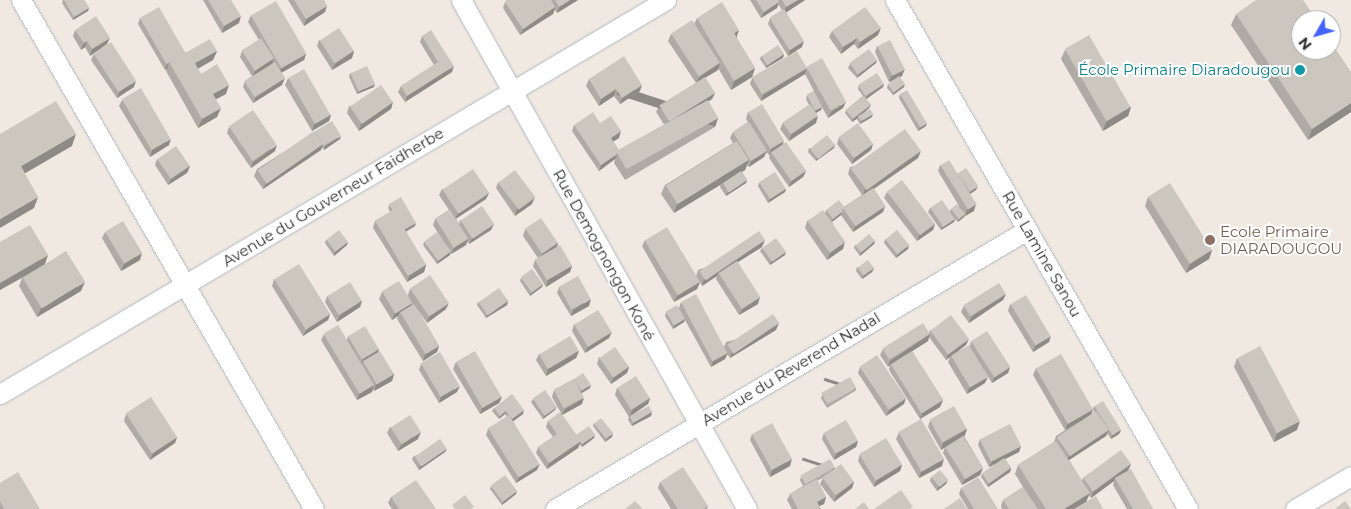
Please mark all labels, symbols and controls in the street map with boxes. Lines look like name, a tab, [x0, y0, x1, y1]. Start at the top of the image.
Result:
north arrow	[1291, 10, 1341, 60]
text: N	[1294, 34, 1316, 54]
place label: École Primaire Diaradougou	[1078, 61, 1290, 79]
marker: École Primaire Diaradougou	[1294, 64, 1306, 76]
street label: Avenue du Gouverneur Faidherbe	[219, 124, 447, 270]
street label: Rue Demognongon Koné	[549, 166, 659, 344]
street label: Rue Lamine Sanou	[999, 188, 1085, 320]
place label: Ecole Primaire DIARADOUGOU	[1220, 222, 1342, 257]
marker: Ecole Primaire DIARADOUGOU	[1204, 234, 1216, 246]
street label: Avenue du Reverend Nadal	[699, 309, 883, 429]

